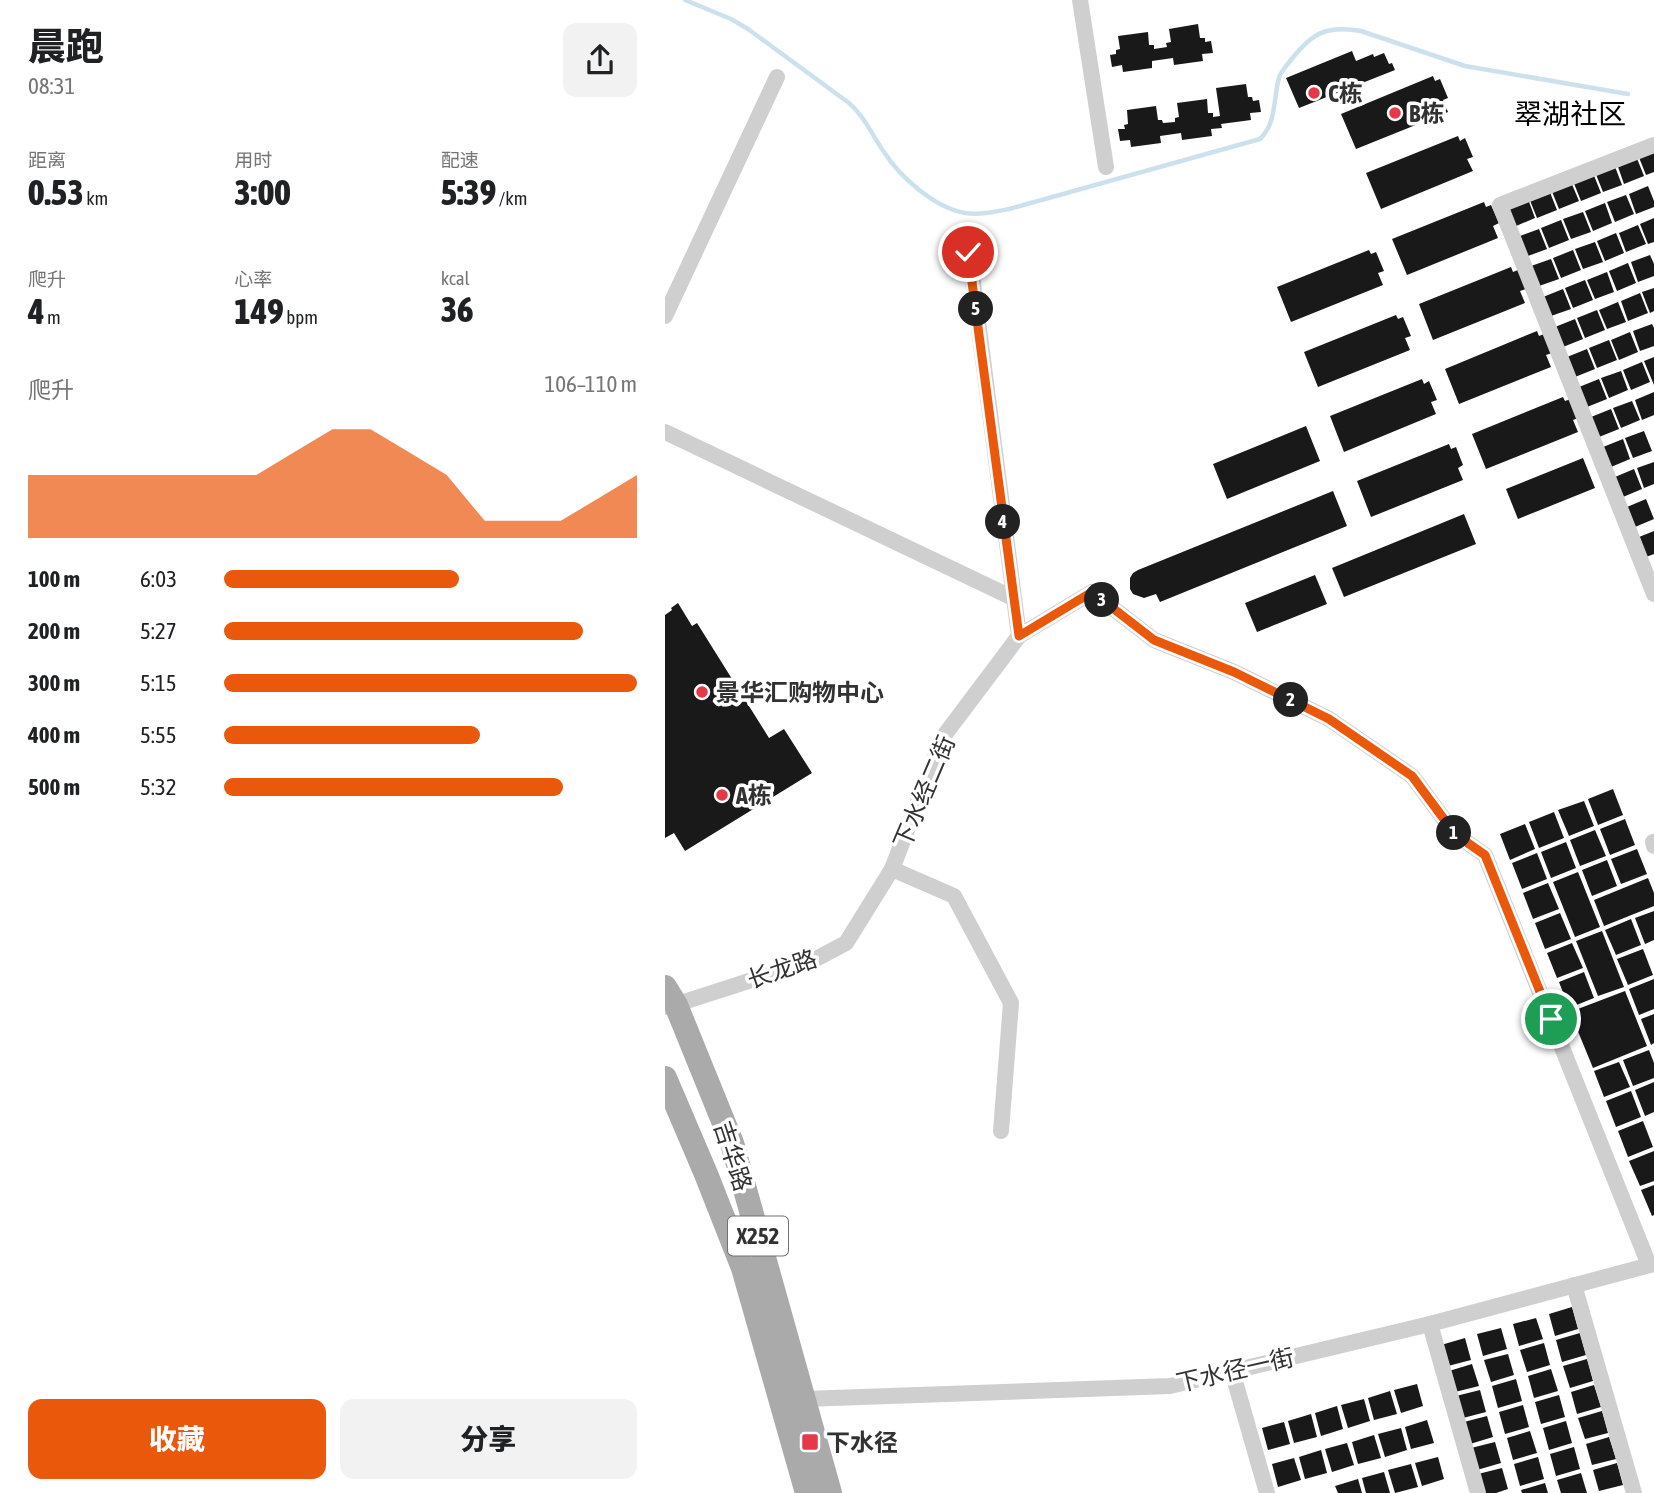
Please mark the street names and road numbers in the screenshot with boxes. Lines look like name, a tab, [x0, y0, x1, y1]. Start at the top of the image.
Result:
street label: 下水经二街	[888, 731, 960, 853]
street label: 长龙路	[744, 945, 820, 993]
street label: 吉华路	[709, 1118, 757, 1194]
road number: X252	[728, 1217, 788, 1256]
street label: 下水径一街	[1174, 1343, 1296, 1397]

